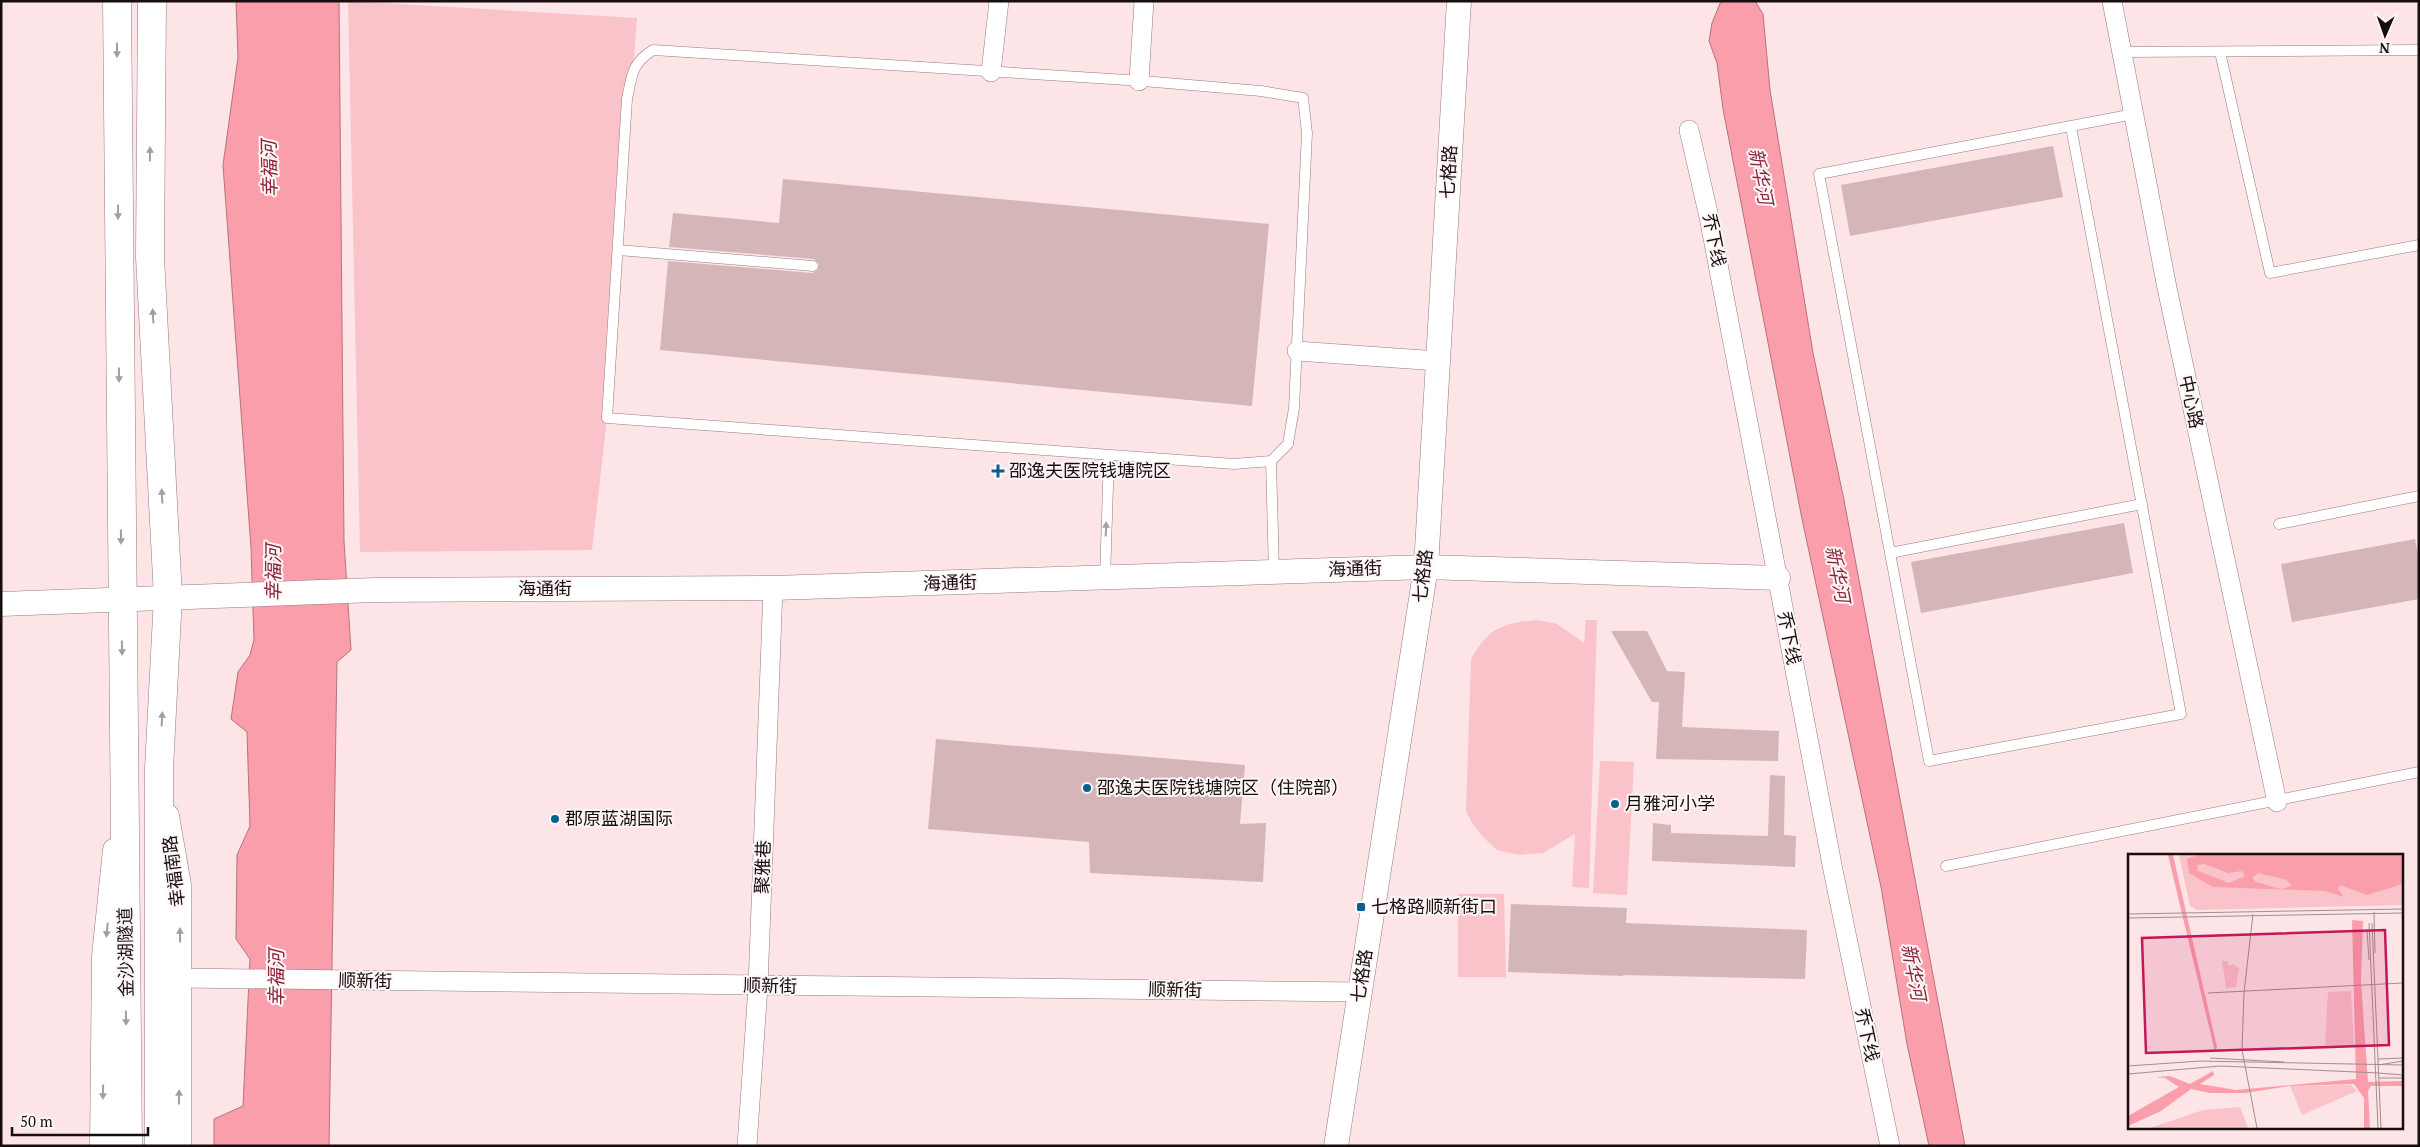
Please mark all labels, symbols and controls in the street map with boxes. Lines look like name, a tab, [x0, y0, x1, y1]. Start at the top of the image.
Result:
north arrow	[2360, 10, 2410, 60]
text: N	[2379, 39, 2390, 58]
one-way arrow	[113, 42, 121, 58]
water label: 幸福河	[255, 136, 281, 198]
street label: 七格路	[1435, 144, 1461, 200]
one-way arrow	[147, 146, 155, 162]
water label: 新华河	[1744, 146, 1780, 210]
one-way arrow	[114, 205, 122, 221]
street label: 乔下线	[1698, 211, 1732, 269]
one-way arrow	[148, 308, 156, 324]
one-way arrow	[115, 367, 123, 383]
street label: 中心路	[2175, 373, 2209, 431]
place label: 邵逸夫医院钱塘院区	[1009, 458, 1171, 482]
marker: 邵逸夫医院钱塘院区	[991, 464, 1005, 478]
one-way arrow	[158, 488, 166, 504]
one-way arrow	[1103, 521, 1111, 537]
one-way arrow	[117, 530, 125, 546]
water label: 幸福河	[260, 541, 285, 602]
water label: 新华河	[1821, 544, 1857, 608]
street label: 七格路	[1407, 548, 1437, 604]
street label: 海通街	[1328, 555, 1382, 581]
street label: 海通街	[923, 569, 977, 595]
street label: 海通街	[518, 576, 572, 600]
street label: 乔下线	[1773, 609, 1807, 667]
one-way arrow	[119, 641, 127, 657]
one-way arrow	[158, 711, 166, 727]
place label: 邵逸夫医院钱塘院区（住院部）	[1097, 775, 1349, 799]
marker: 邵逸夫医院钱塘院区（住院部）	[1081, 782, 1093, 794]
place label: 月雅河小学	[1625, 791, 1715, 815]
marker: 月雅河小学	[1609, 798, 1621, 810]
place label: 郡原蓝湖国际	[565, 806, 673, 830]
marker: 郡原蓝湖国际	[549, 813, 561, 825]
street label: 幸福南路	[157, 834, 189, 908]
street label: 聚雅巷	[749, 840, 775, 894]
inset map	[2128, 854, 2402, 1130]
place label: 七格路顺新街口	[1371, 894, 1497, 918]
marker: 七格路顺新街口	[1355, 901, 1367, 913]
street label: 金沙湖隧道	[112, 907, 138, 997]
one-way arrow	[103, 922, 111, 938]
one-way arrow	[176, 926, 184, 942]
water label: 新华河	[1897, 942, 1933, 1006]
water label: 幸福河	[263, 946, 288, 1007]
street label: 七格路	[1345, 947, 1377, 1004]
street label: 顺新街	[338, 968, 392, 992]
street label: 顺新街	[743, 973, 797, 997]
street label: 顺新街	[1148, 977, 1202, 1001]
street label: 乔下线	[1851, 1006, 1885, 1064]
one-way arrow	[122, 1010, 130, 1026]
one-way arrow	[98, 1084, 106, 1100]
one-way arrow	[175, 1089, 183, 1105]
scale bar	[12, 1104, 149, 1136]
text: 50 m	[20, 1111, 53, 1131]

